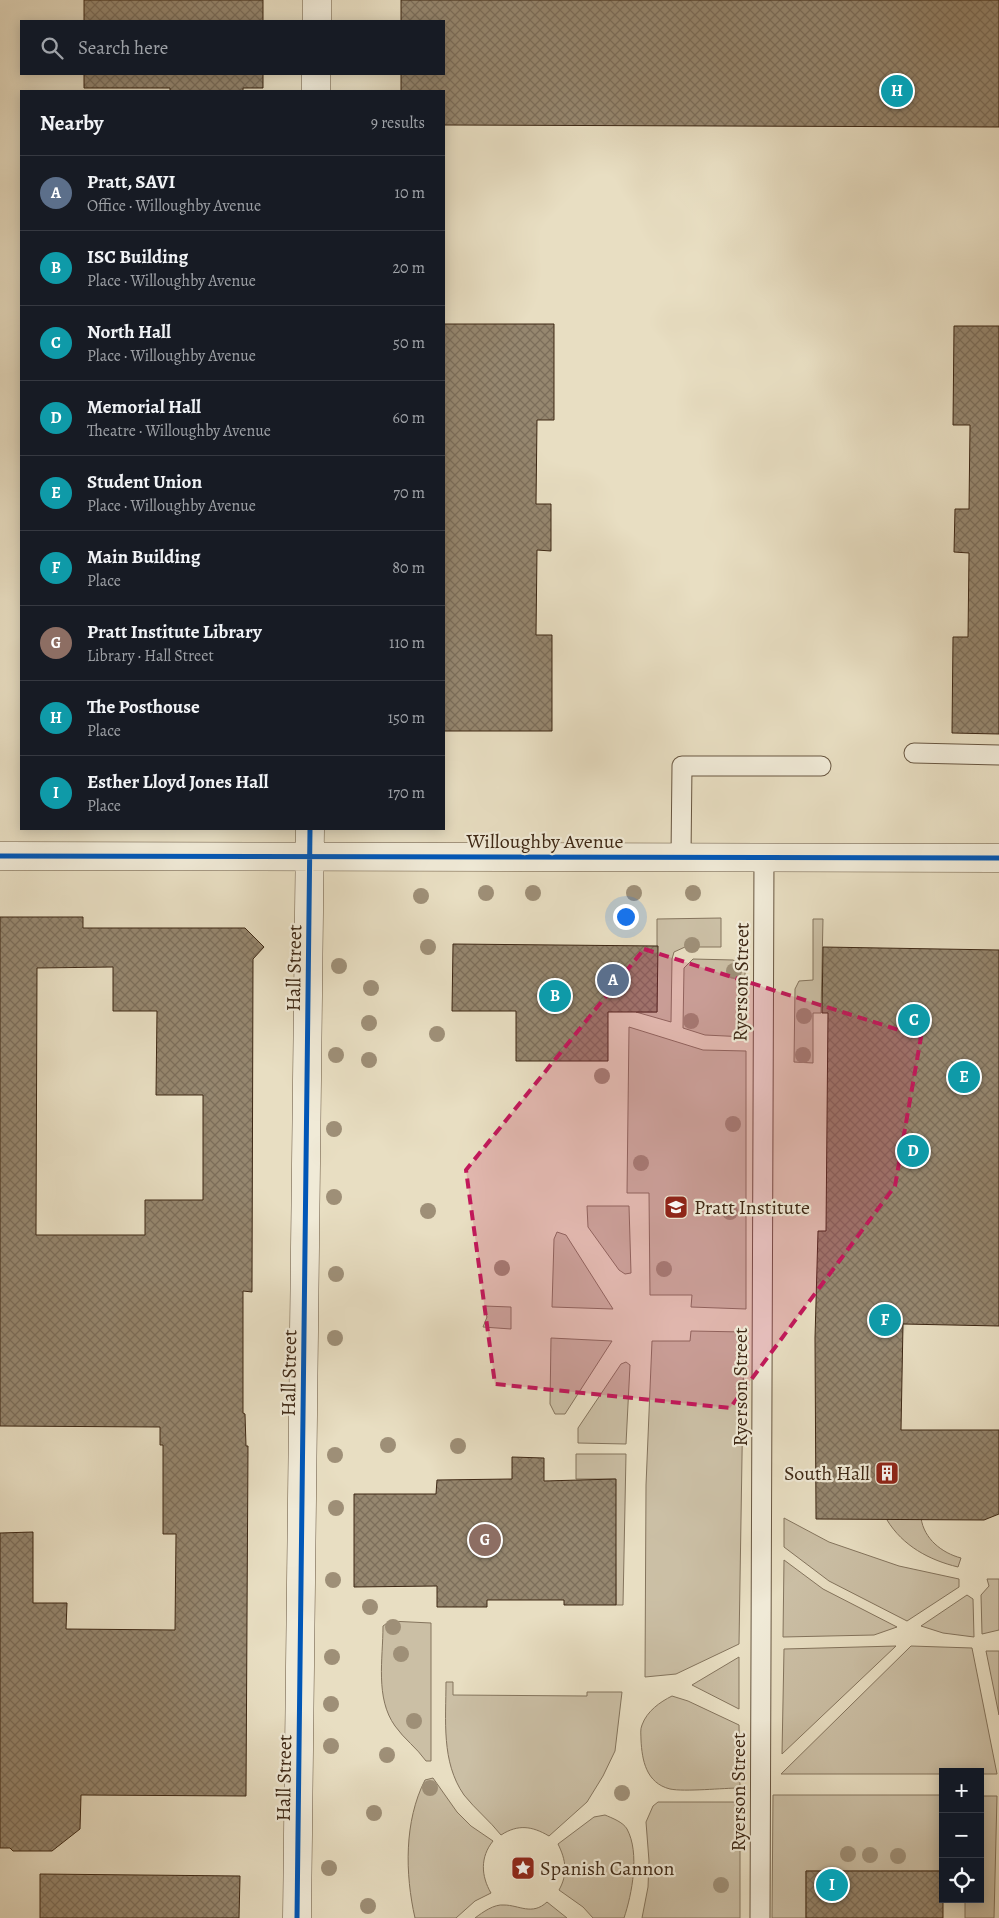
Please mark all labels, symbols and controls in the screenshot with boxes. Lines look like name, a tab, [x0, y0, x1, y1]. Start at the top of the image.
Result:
search box	[20, 20, 445, 75]
icon: search	[38, 34, 66, 62]
text: Search here	[78, 35, 168, 61]
pin: H	[881, 72, 913, 110]
text: Nearby	[40, 109, 103, 137]
text: 9 results	[371, 112, 425, 134]
text: Pratt, SAVI	[87, 169, 175, 195]
text: A	[51, 182, 61, 204]
text: 10 m	[395, 182, 425, 204]
text: Office · Willoughby Avenue	[87, 195, 261, 217]
text: ISC Building	[87, 244, 188, 270]
text: B	[51, 257, 61, 279]
text: 20 m	[392, 257, 425, 279]
text: Place · Willoughby Avenue	[87, 270, 256, 292]
text: North Hall	[87, 319, 171, 345]
text: C	[51, 332, 61, 354]
text: 50 m	[393, 332, 425, 354]
text: Place · Willoughby Avenue	[87, 345, 256, 367]
text: Memorial Hall	[87, 394, 201, 420]
text: D	[50, 407, 62, 429]
text: 60 m	[393, 407, 425, 429]
text: Theatre · Willoughby Avenue	[87, 420, 271, 442]
text: Student Union	[87, 469, 202, 495]
text: E	[51, 482, 61, 504]
text: 70 m	[393, 482, 425, 504]
text: Place · Willoughby Avenue	[87, 495, 256, 517]
text: Main Building	[87, 544, 200, 570]
text: F	[52, 557, 60, 579]
text: 80 m	[392, 557, 425, 579]
text: Place	[87, 570, 121, 592]
text: Pratt Institute Library	[87, 619, 262, 645]
text: G	[51, 632, 61, 654]
text: 110 m	[389, 632, 425, 654]
text: Library · Hall Street	[87, 645, 214, 667]
text: The Posthouse	[87, 694, 200, 720]
text: H	[50, 707, 62, 729]
text: 150 m	[388, 707, 425, 729]
text: Place	[87, 720, 121, 742]
text: Esther Lloyd Jones Hall	[87, 769, 268, 795]
text: I	[53, 782, 59, 804]
text: 170 m	[388, 782, 425, 804]
text: Place	[87, 795, 121, 817]
street label: Willoughby Avenue	[466, 828, 624, 855]
your location	[613, 904, 639, 930]
street label: Ryerson Street	[726, 922, 756, 1042]
street label: Hall Street	[280, 924, 308, 1012]
pin: A	[597, 961, 629, 999]
pin: B	[539, 977, 571, 1015]
pin: C	[898, 1001, 930, 1039]
pin: E	[948, 1058, 980, 1096]
pin: D	[897, 1132, 929, 1170]
school or university icon: Pratt Institute	[663, 1194, 689, 1220]
place label: Pratt Institute	[694, 1194, 810, 1221]
pin: F	[869, 1301, 901, 1339]
street label: Ryerson Street	[727, 1327, 754, 1447]
street label: Hall Street	[275, 1329, 303, 1417]
place label: South Hall	[784, 1460, 870, 1487]
building icon: South Hall	[874, 1460, 900, 1486]
pin: G	[469, 1521, 501, 1559]
street label: Ryerson Street	[725, 1732, 752, 1852]
street label: Hall Street	[270, 1734, 298, 1822]
map controls	[939, 1768, 984, 1903]
button: +	[939, 1768, 984, 1813]
button: −	[939, 1813, 984, 1858]
place icon: Spanish Cannon	[510, 1855, 536, 1881]
place label: Spanish Cannon	[540, 1855, 674, 1882]
button: locate	[939, 1858, 984, 1903]
pin: I	[816, 1866, 848, 1904]

